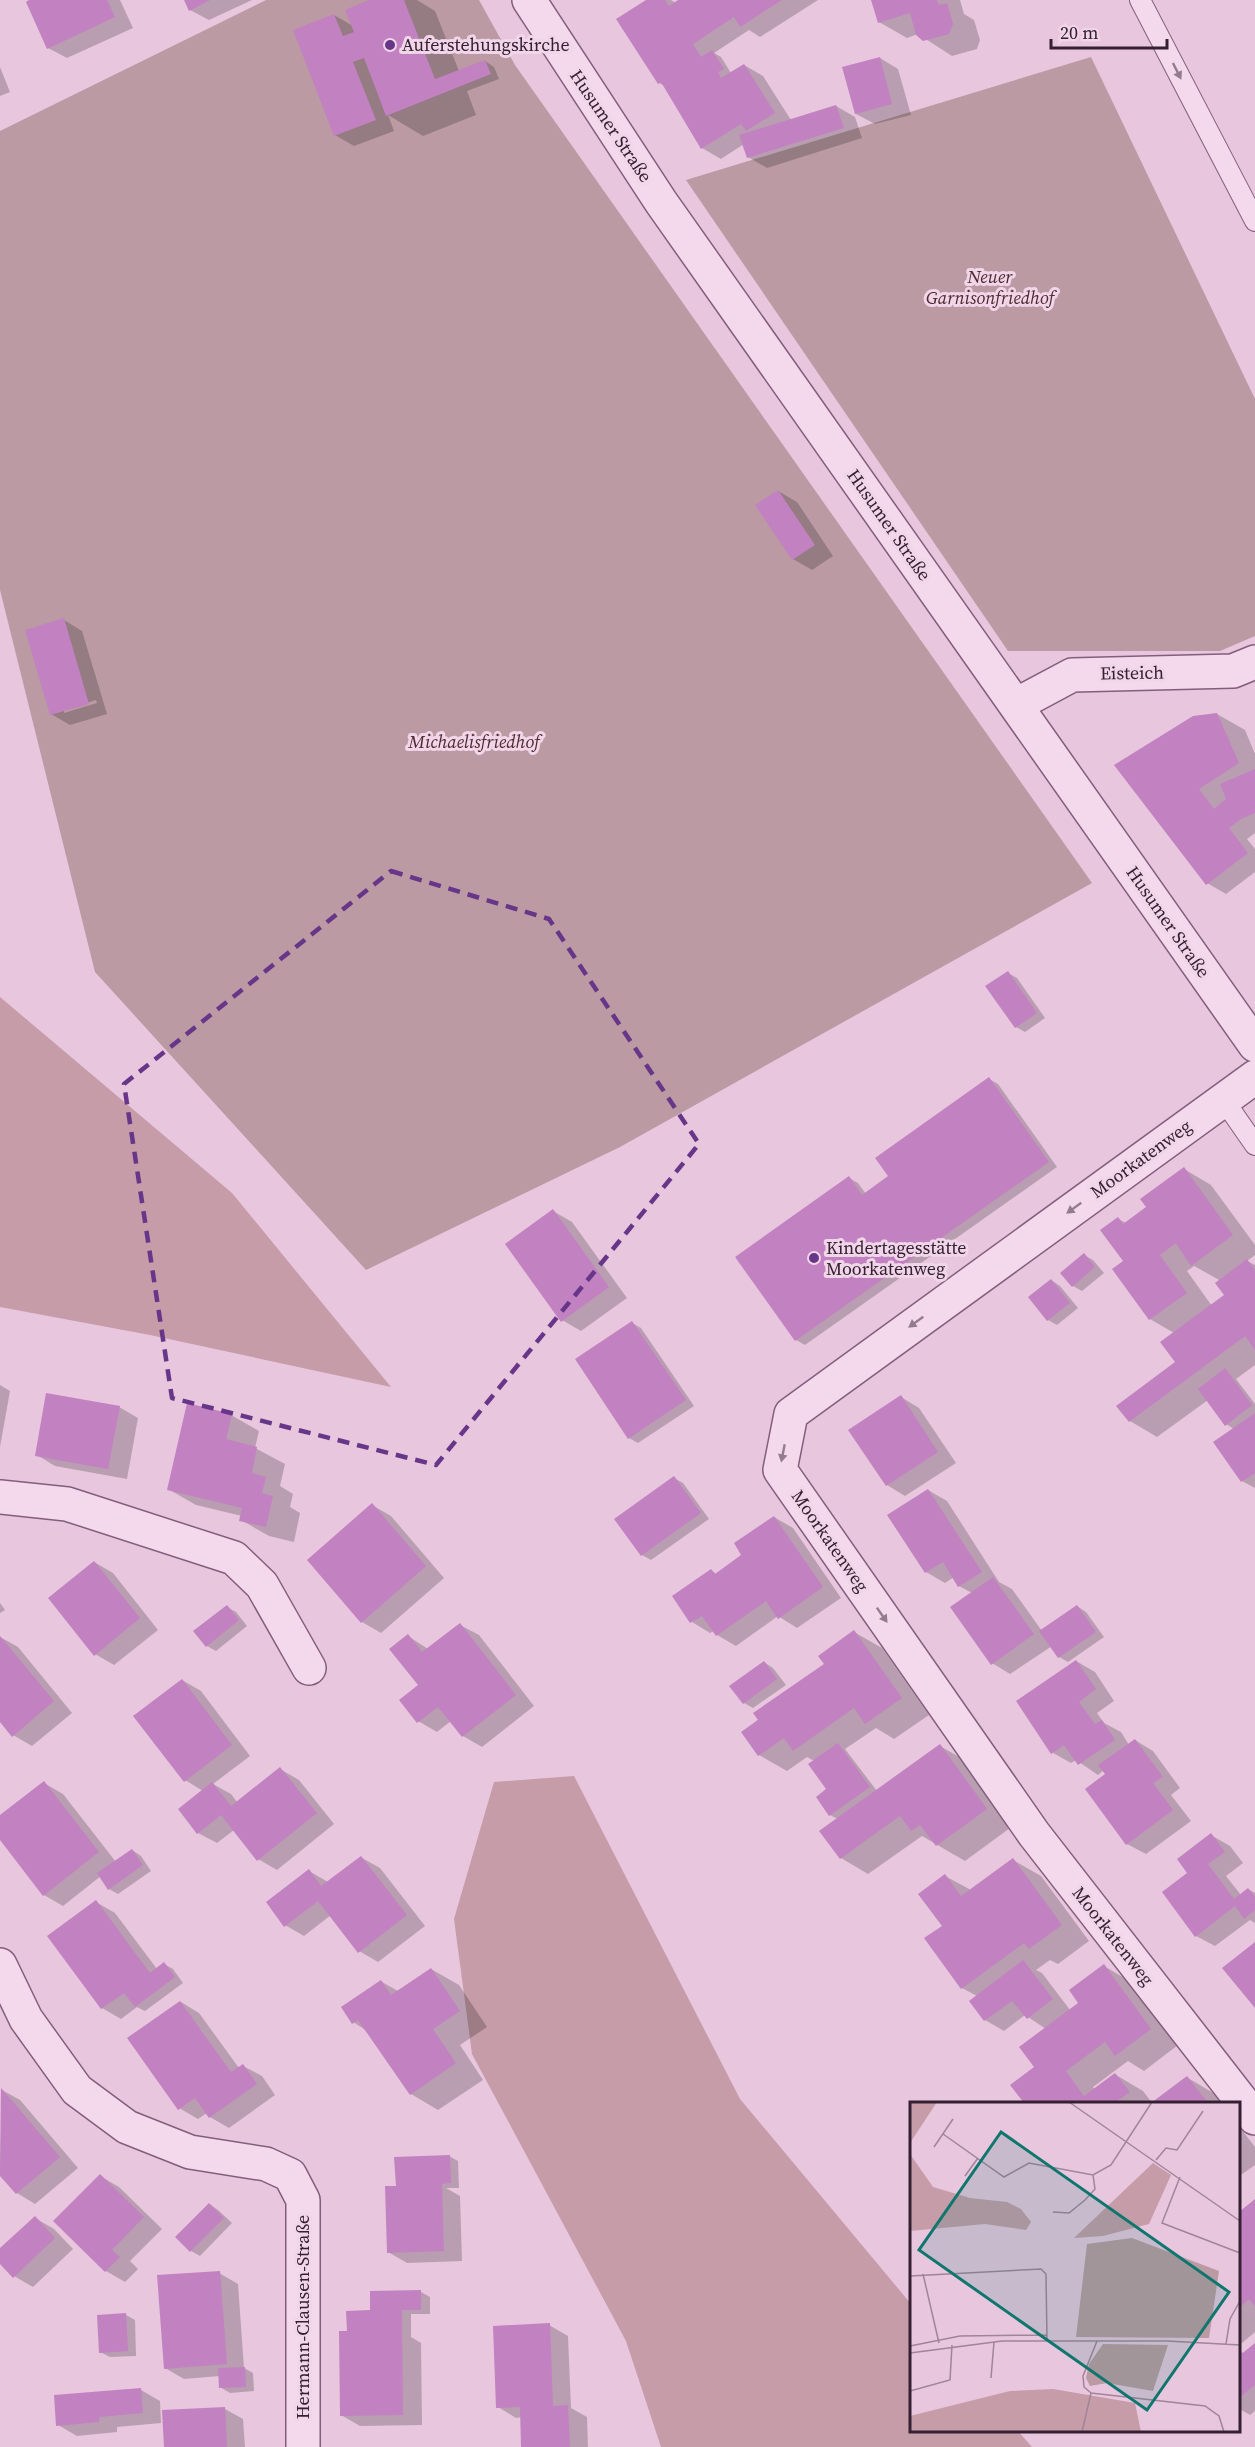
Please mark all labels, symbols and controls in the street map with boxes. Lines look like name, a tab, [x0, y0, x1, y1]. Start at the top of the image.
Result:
scale bar	[1051, 12, 1166, 50]
text: 20 m	[1060, 20, 1098, 45]
place label: Auferstehungskirche	[402, 32, 570, 57]
marker: Auferstehungskirche	[383, 38, 397, 52]
one-way arrow	[1172, 62, 1182, 79]
street label: Husumer Straße	[564, 64, 658, 187]
park label: Neuer Garnisonfriedhof	[926, 264, 1058, 310]
street label: Husumer Straße	[842, 464, 937, 586]
street label: Eisteich	[1100, 659, 1164, 686]
park label: Michaelisfriedhof	[408, 729, 543, 754]
street label: Husumer Straße	[1121, 861, 1216, 983]
street label: Moorkatenweg	[1085, 1113, 1196, 1204]
one-way arrow	[1067, 1202, 1083, 1214]
place label: Kindertagesstätte Moorkatenweg	[826, 1235, 966, 1281]
marker: Kindertagesstätte Moorkatenweg	[807, 1251, 821, 1265]
one-way arrow	[909, 1316, 924, 1328]
one-way arrow	[778, 1443, 787, 1462]
street label: Moorkatenweg	[786, 1485, 875, 1597]
one-way arrow	[876, 1607, 888, 1623]
street label: Moorkatenweg	[1067, 1881, 1160, 1990]
inset map	[910, 2102, 1240, 2432]
street label: Hermann-Clausen-Straße	[290, 2215, 315, 2419]

